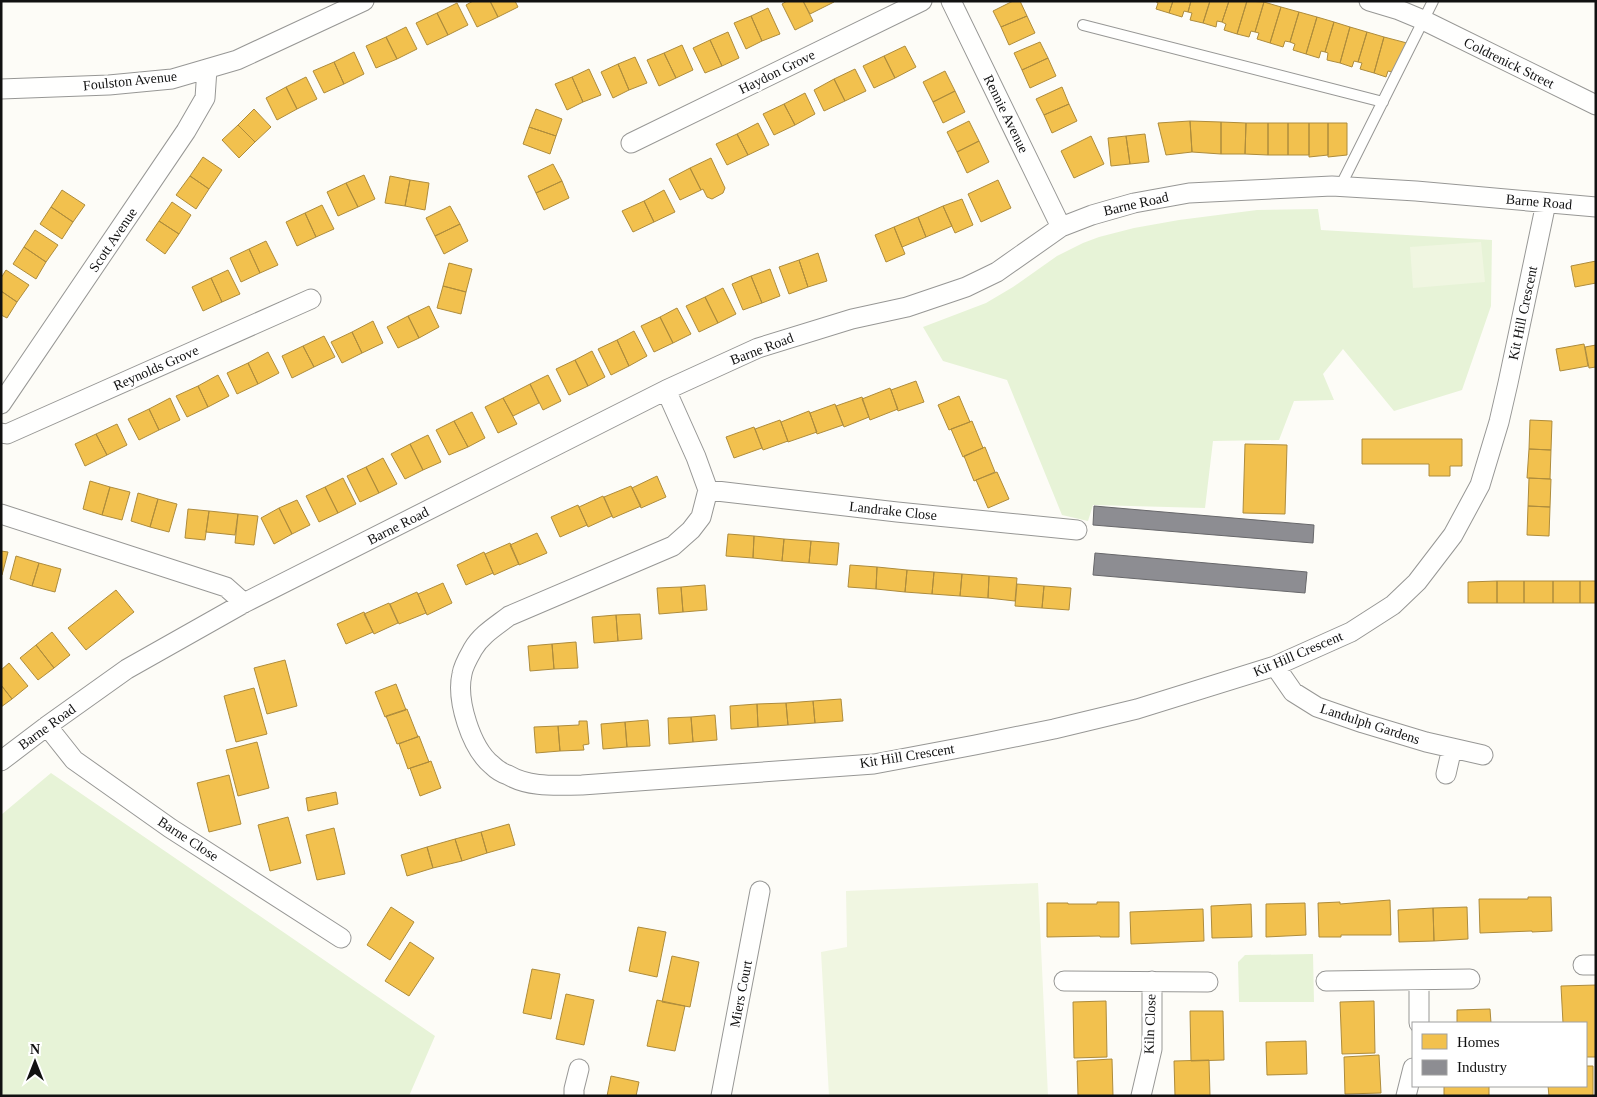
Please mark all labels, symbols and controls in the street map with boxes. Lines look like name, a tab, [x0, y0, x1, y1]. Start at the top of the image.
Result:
street label: Coldrenick Street	[1462, 35, 1557, 91]
street label: Haydon Grove	[736, 47, 818, 97]
street label: Foulston Avenue	[82, 69, 178, 93]
street label: Rennie Avenue	[981, 73, 1031, 155]
street label: Barne Road	[1102, 189, 1170, 219]
street label: Barne Road	[1505, 192, 1573, 212]
street label: Scott Avenue	[86, 205, 140, 275]
street label: Kit Hill Crescent	[1506, 265, 1540, 361]
street label: Barne Road	[728, 330, 796, 368]
street label: Reynolds Grove	[111, 343, 201, 393]
street label: Landrake Close	[848, 499, 938, 523]
street label: Barne Road	[365, 504, 431, 548]
street label: Kit Hill Crescent	[1251, 628, 1345, 680]
street label: Barne Road	[16, 701, 78, 753]
street label: Landulph Gardens	[1318, 701, 1422, 747]
street label: Kit Hill Crescent	[859, 741, 956, 771]
street label: Barne Close	[155, 814, 221, 864]
street label: Miers Court	[727, 959, 755, 1029]
street label: Kiln Close	[1141, 994, 1159, 1054]
legend	[1412, 1022, 1587, 1087]
text: Homes	[1457, 1034, 1500, 1050]
north arrow	[10, 1037, 60, 1087]
text: N	[30, 1042, 40, 1057]
text: Industry	[1457, 1059, 1507, 1075]

